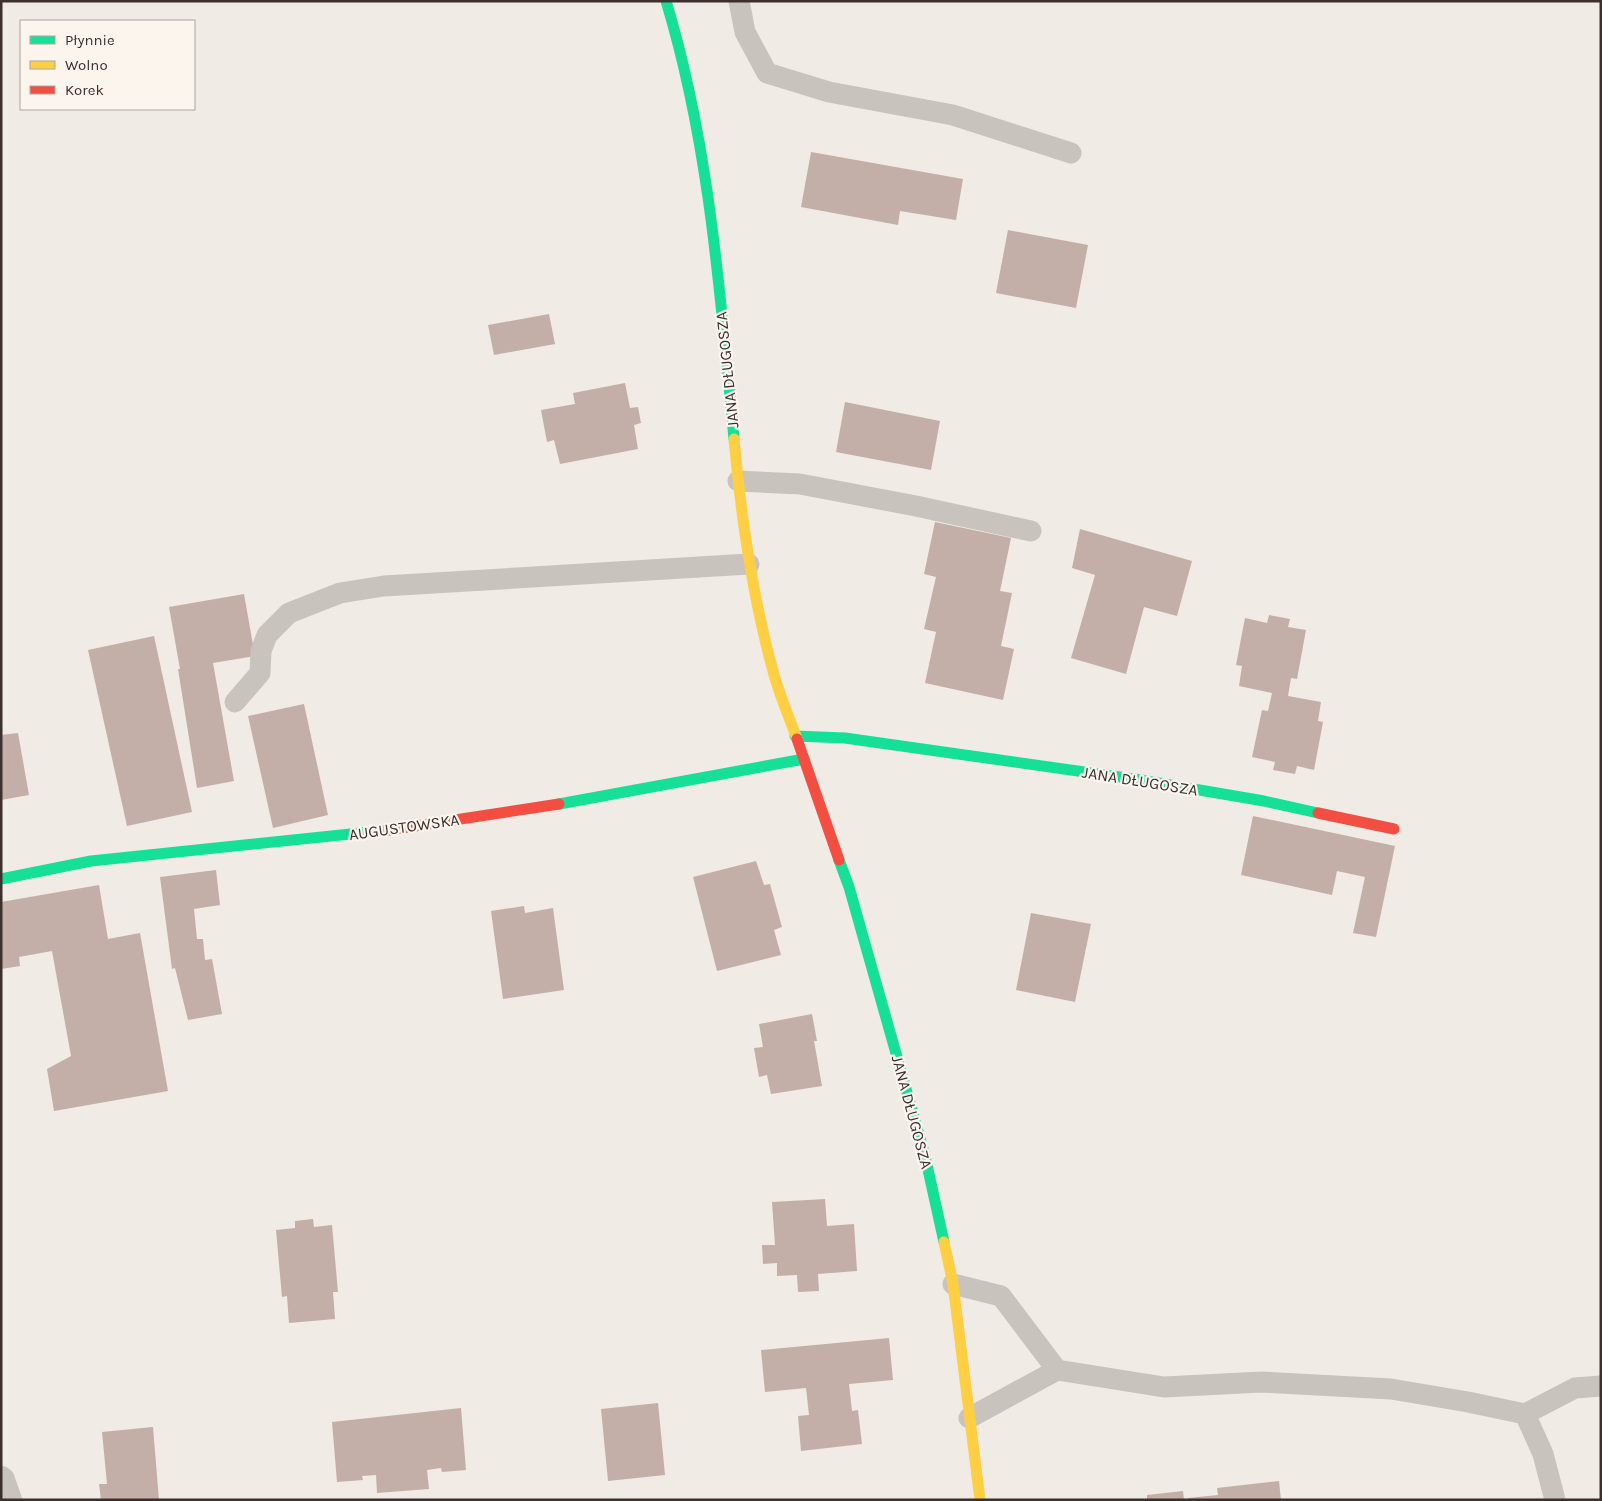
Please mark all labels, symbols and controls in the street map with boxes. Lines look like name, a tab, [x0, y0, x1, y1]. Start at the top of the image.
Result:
legend	[20, 20, 195, 110]
text: Płynnie	[65, 31, 115, 49]
text: Wolno	[65, 56, 108, 74]
text: Korek	[65, 81, 104, 99]
street label: JANA DŁUGOSZA	[711, 311, 743, 429]
street label: JANA DŁUGOSZA	[1081, 762, 1199, 800]
street label: AUGUSTOWSKA	[348, 810, 460, 844]
street label: JANA DŁUGOSZA	[888, 1053, 936, 1171]

